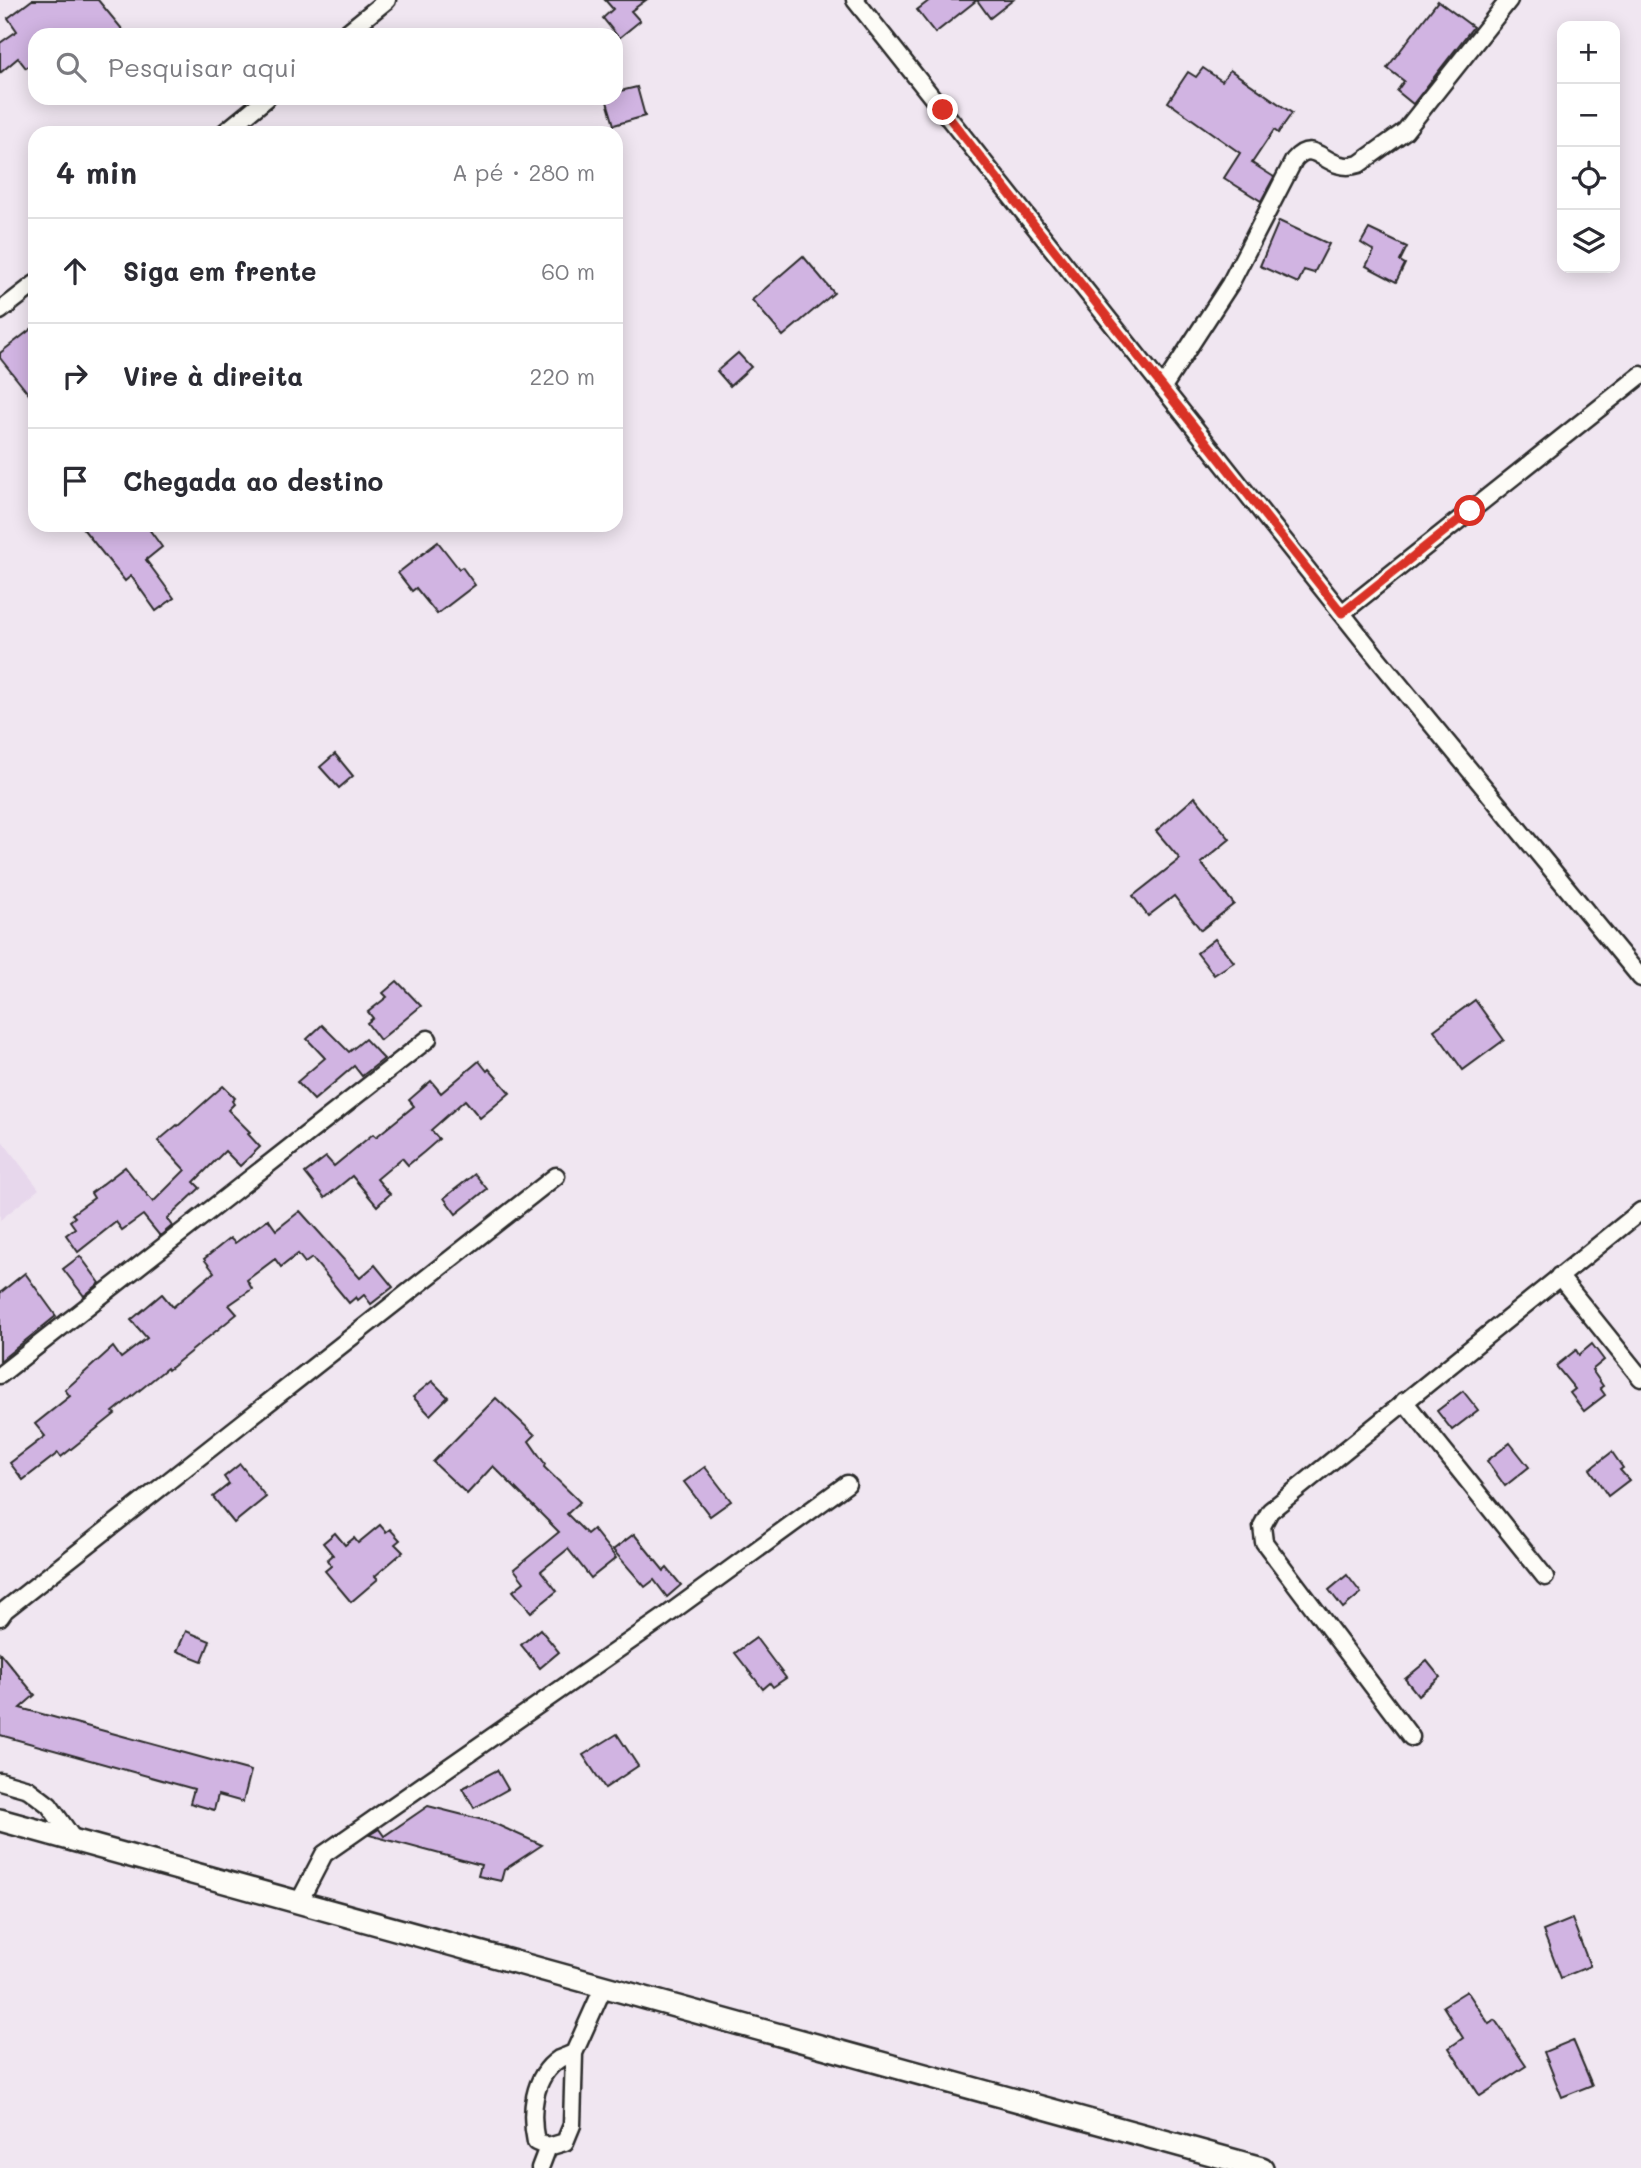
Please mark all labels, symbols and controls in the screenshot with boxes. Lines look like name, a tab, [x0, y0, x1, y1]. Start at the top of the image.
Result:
map controls	[1557, 21, 1620, 273]
button: +	[1557, 21, 1620, 84]
search box	[28, 28, 623, 105]
icon: search	[52, 48, 90, 86]
text: Pesquisar aqui	[108, 50, 297, 84]
button: −	[1557, 84, 1620, 147]
route end	[927, 94, 958, 125]
button: locate	[1557, 147, 1620, 210]
text: 4 min	[56, 152, 137, 192]
text: A pé · 280 m	[452, 157, 595, 187]
button: layers	[1557, 210, 1620, 273]
icon: ahead	[56, 252, 94, 290]
text: Siga em frente	[123, 254, 317, 288]
text: 60 m	[541, 256, 595, 286]
icon: right	[56, 357, 94, 395]
text: Vire à direita	[123, 359, 303, 393]
text: 220 m	[529, 361, 595, 391]
icon: arrive	[56, 462, 94, 500]
text: Chegada ao destino	[123, 464, 383, 498]
route start	[1454, 495, 1485, 526]

